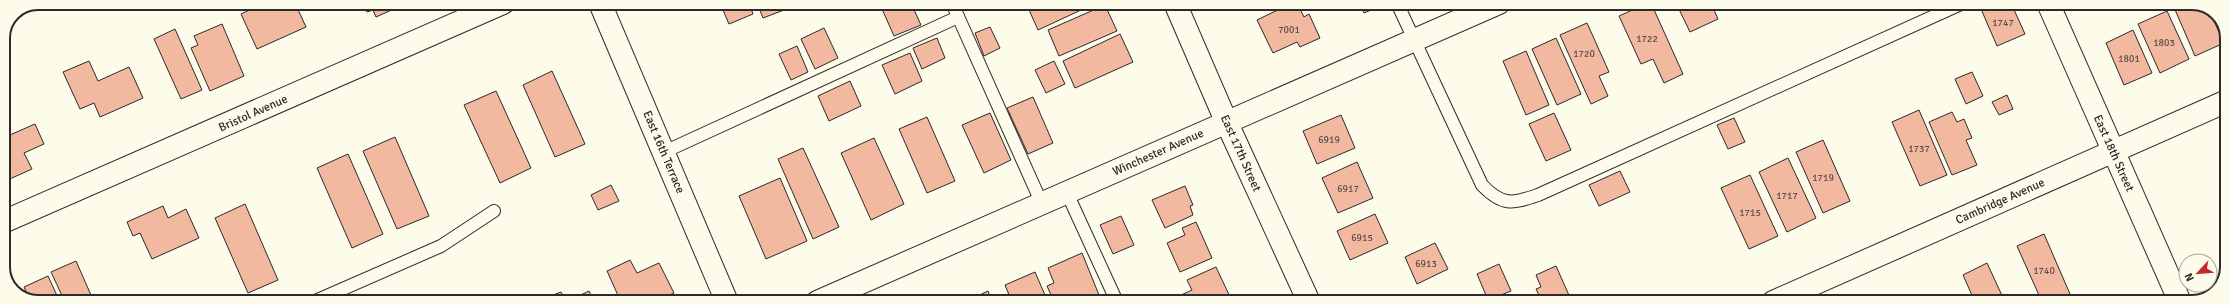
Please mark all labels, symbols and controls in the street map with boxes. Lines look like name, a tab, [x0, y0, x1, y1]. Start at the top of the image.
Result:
house number: 1747	[1992, 17, 2014, 29]
house number: 7001	[1278, 24, 1300, 36]
house number: 1722	[1636, 33, 1658, 45]
house number: 1803	[2153, 37, 2175, 49]
house number: 1720	[1573, 48, 1595, 60]
house number: 1801	[2118, 53, 2140, 65]
street label: Bristol Avenue	[216, 92, 290, 135]
street label: East 16th Terrace	[639, 109, 688, 196]
street label: East 17th Street	[1217, 112, 1264, 194]
street label: East 18th Street	[2090, 112, 2137, 194]
street label: Winchester Avenue	[1110, 126, 1206, 179]
house number: 6919	[1318, 134, 1340, 146]
house number: 1737	[1908, 143, 1930, 155]
house number: 1719	[1812, 172, 1834, 184]
street label: Cambridge Avenue	[1953, 175, 2047, 228]
house number: 6917	[1337, 183, 1359, 195]
house number: 1717	[1776, 190, 1798, 202]
house number: 1715	[1739, 207, 1761, 219]
house number: 6915	[1351, 232, 1373, 244]
north arrow	[2178, 253, 2218, 293]
house number: 6913	[1415, 258, 1437, 270]
house number: 1740	[2033, 265, 2055, 277]
text: N	[2182, 271, 2197, 283]

